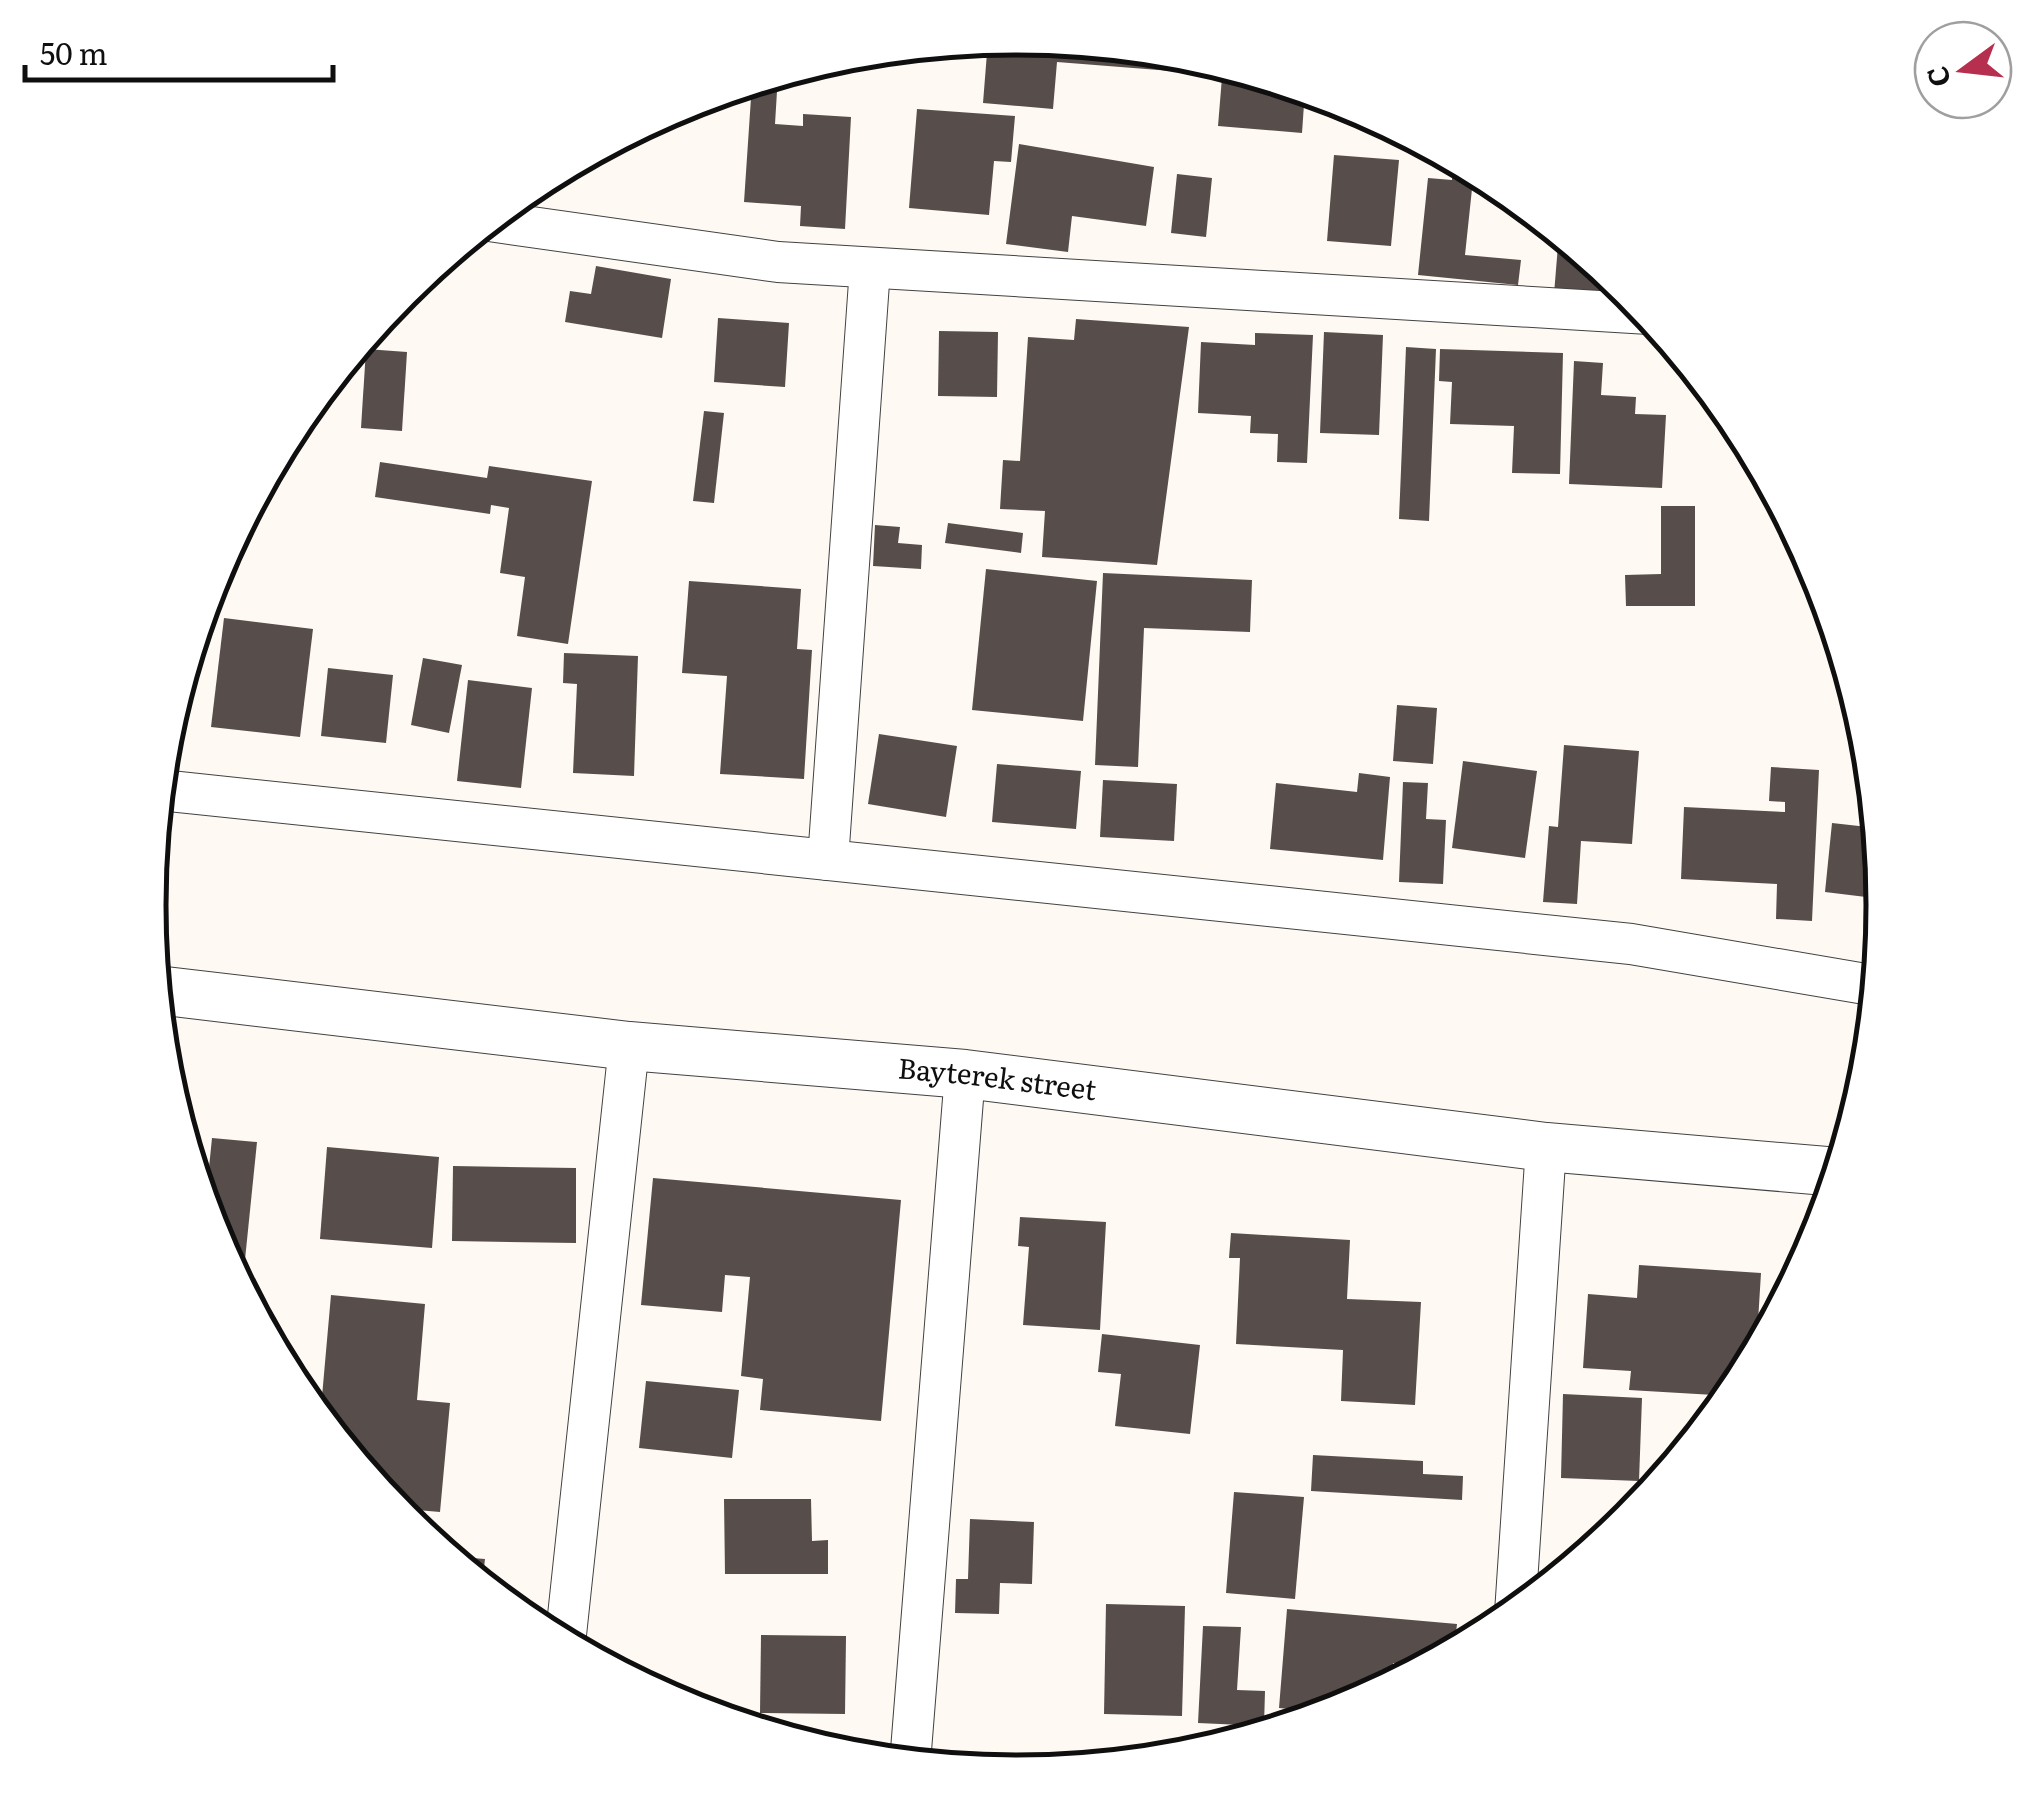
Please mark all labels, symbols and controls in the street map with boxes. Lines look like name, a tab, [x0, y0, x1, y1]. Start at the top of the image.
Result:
scale bar	[25, 20, 332, 82]
north arrow	[1913, 20, 2013, 120]
text: 50 m	[40, 30, 108, 74]
text: С	[1914, 62, 1960, 92]
street label: Bayterek street	[896, 1045, 1100, 1109]

